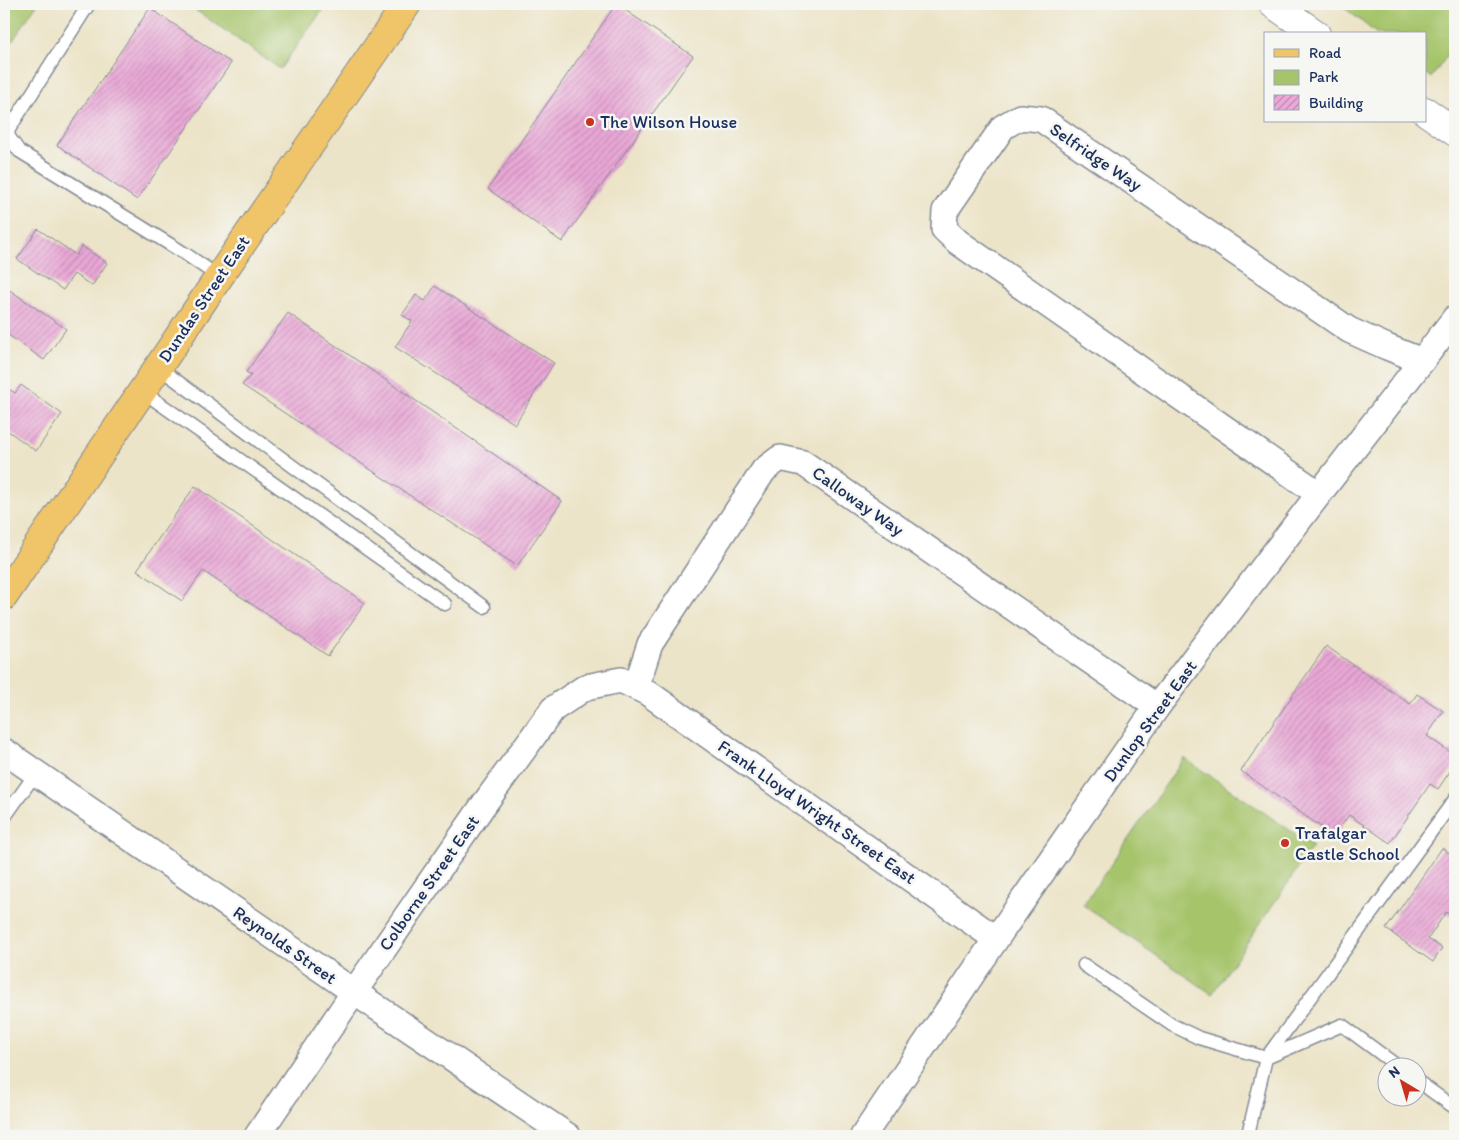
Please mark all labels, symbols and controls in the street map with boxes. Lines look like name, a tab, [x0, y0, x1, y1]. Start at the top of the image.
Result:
legend	[1264, 32, 1426, 122]
text: Road	[1309, 44, 1342, 62]
text: Park	[1309, 68, 1339, 86]
text: Building	[1309, 94, 1363, 112]
place label: The Wilson House	[600, 111, 737, 133]
marker: The Wilson House	[584, 116, 596, 128]
street label: Selfridge Way	[1046, 118, 1147, 196]
street label: Dundas Street East	[154, 231, 255, 366]
street label: Calloway Way	[808, 461, 909, 541]
street label: Dunlop Street East	[1098, 656, 1202, 786]
street label: Frank Lloyd Wright Street East	[714, 735, 920, 889]
street label: Colborne Street East	[374, 811, 484, 955]
place label: Trafalgar Castle School	[1295, 822, 1400, 865]
marker: Trafalgar Castle School	[1279, 837, 1291, 849]
street label: Reynolds Street	[229, 901, 341, 989]
north arrow	[1376, 1058, 1426, 1108]
text: N	[1385, 1063, 1403, 1082]

